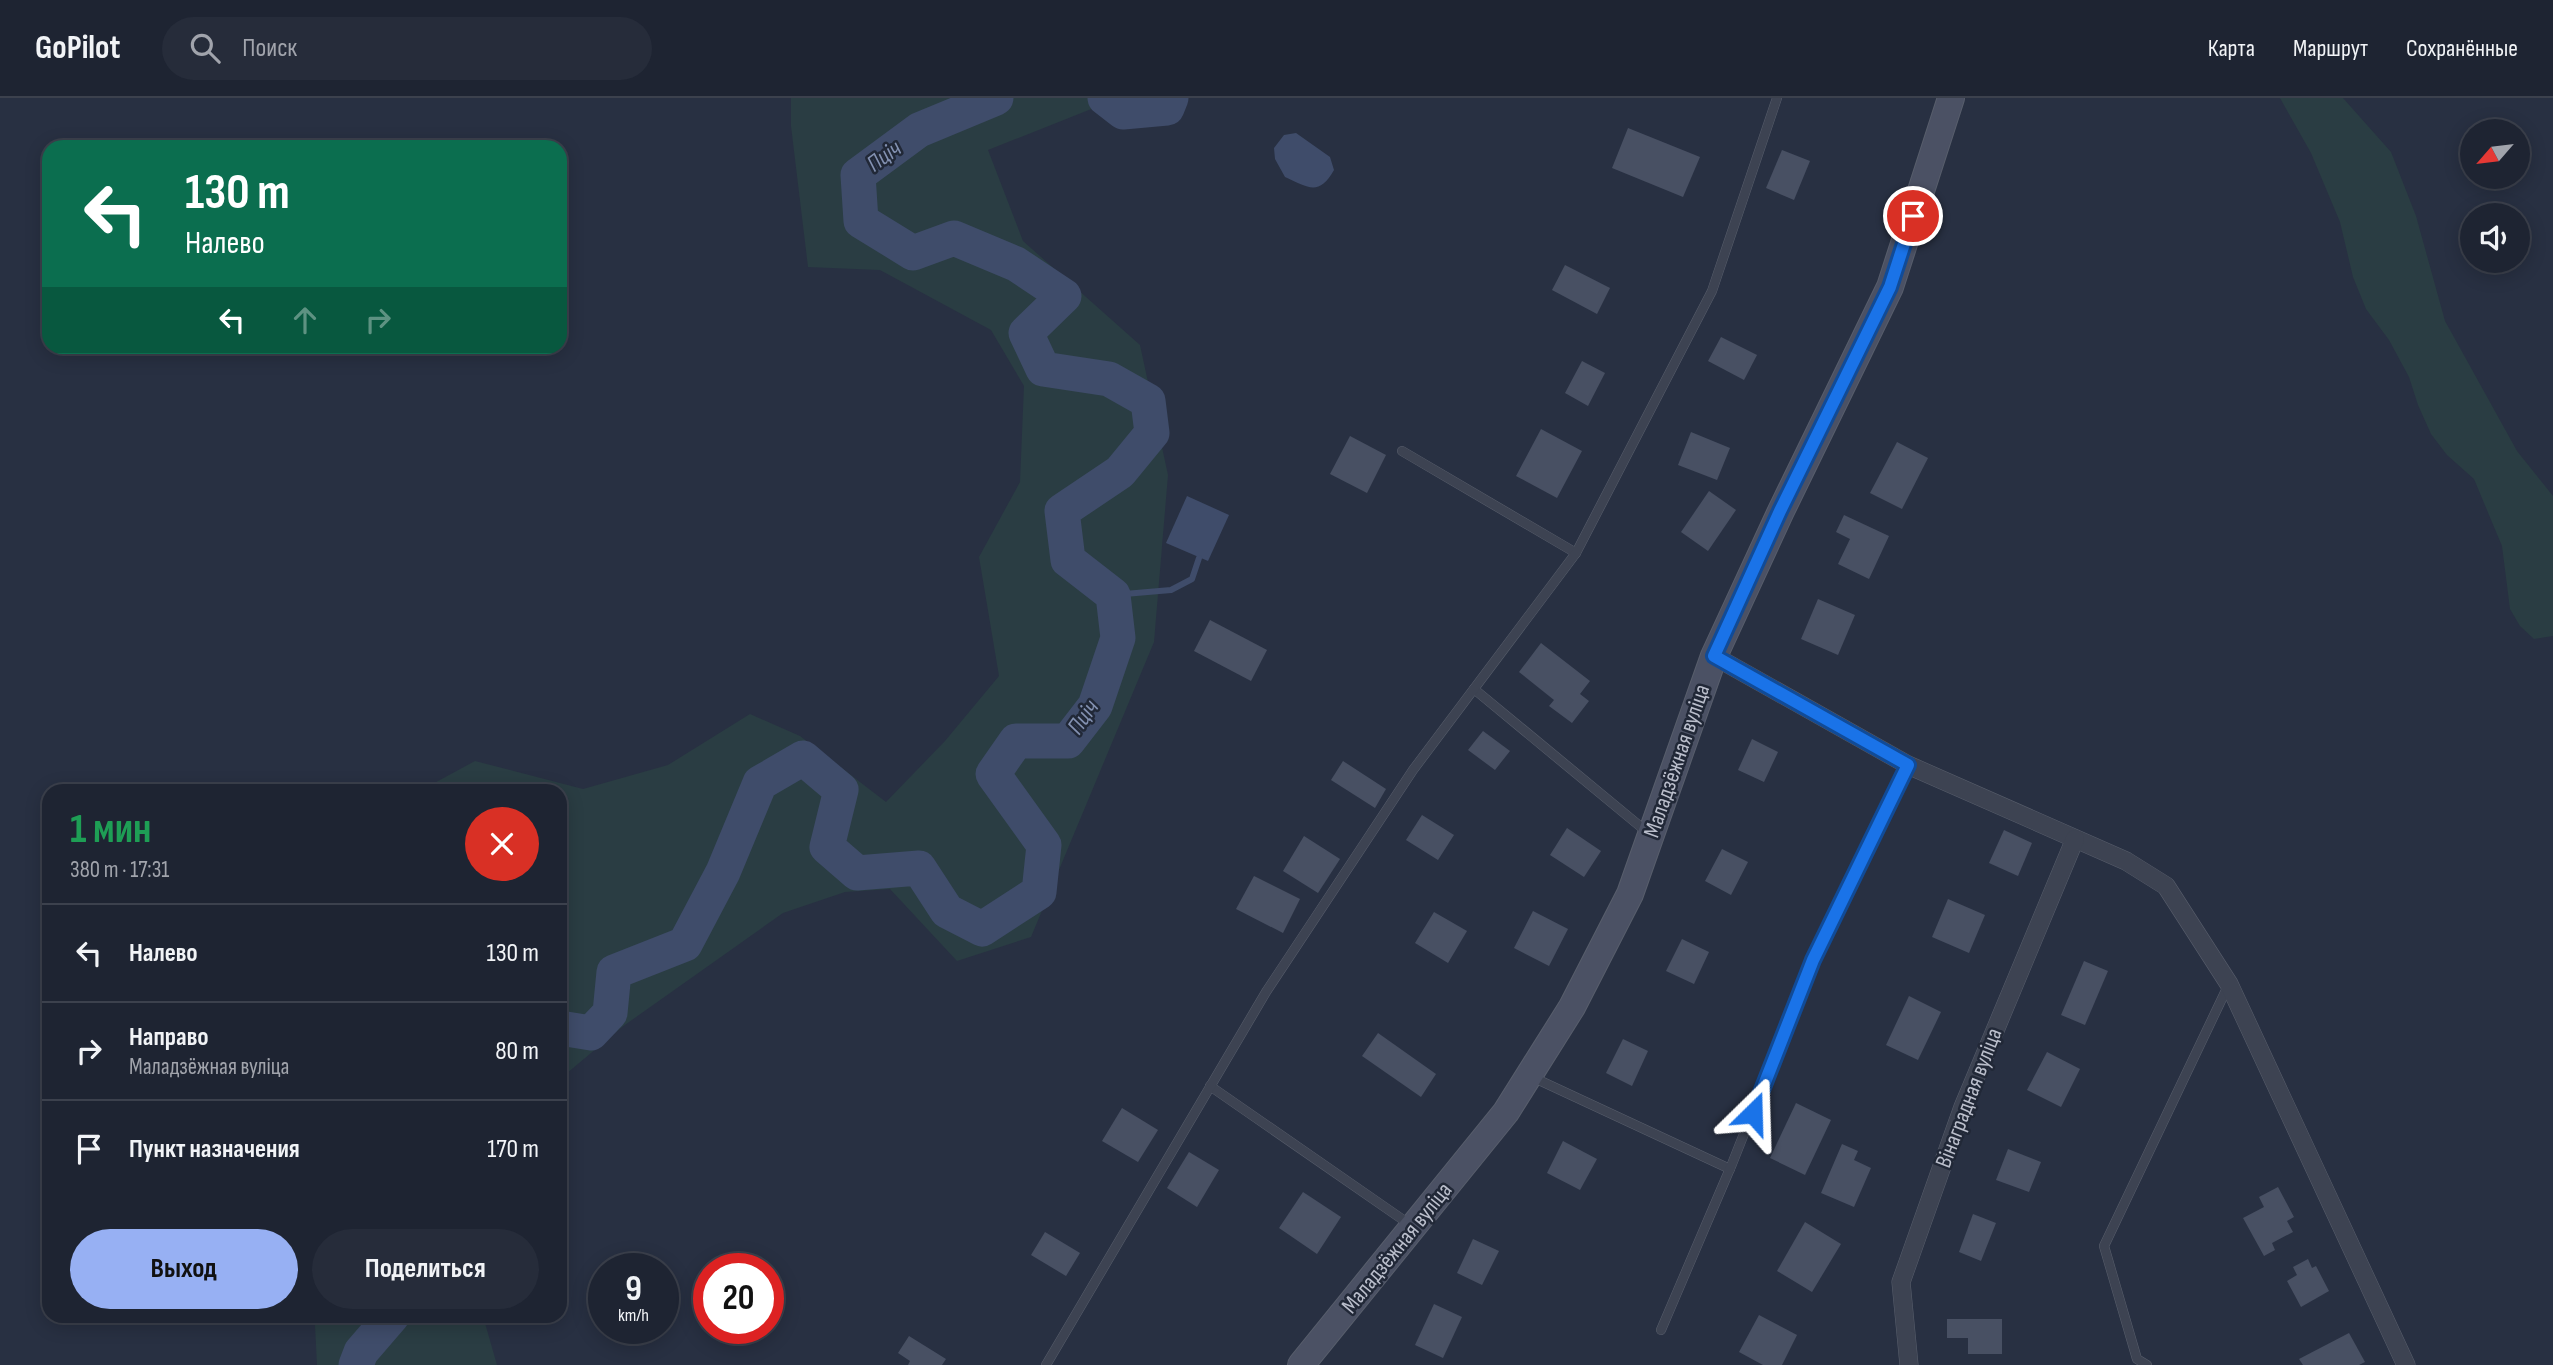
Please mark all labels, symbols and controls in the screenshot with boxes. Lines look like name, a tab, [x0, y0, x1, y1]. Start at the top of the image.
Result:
search box	[162, 17, 652, 80]
text: GoPilot	[35, 28, 120, 68]
icon: search	[186, 29, 224, 67]
text: Поиск	[242, 33, 297, 64]
text: Карта	[2208, 34, 2255, 63]
text: Маршрут	[2293, 34, 2368, 63]
text: Сохранённые	[2406, 34, 2518, 63]
north arrow	[2460, 119, 2530, 189]
map controls	[2460, 119, 2530, 273]
water label: Пціч	[861, 133, 907, 178]
text: 130 m	[185, 164, 290, 223]
icon: left	[70, 168, 161, 259]
pin	[1883, 186, 1943, 246]
icon: arrive	[1894, 197, 1932, 235]
button: sound	[2460, 203, 2530, 273]
text: Налево	[185, 224, 265, 263]
icon: left	[213, 301, 251, 339]
icon: ahead	[286, 301, 324, 339]
icon: right	[359, 301, 397, 339]
street label: Маладзёжная вуліца	[1638, 681, 1716, 841]
water label: Пціч	[1061, 694, 1105, 740]
text: 1 мин	[70, 804, 151, 855]
button: close	[465, 807, 539, 881]
text: 380 m · 17:31	[70, 856, 169, 884]
icon: left	[70, 934, 108, 972]
text: Налево	[129, 938, 198, 969]
text: 130 m	[487, 938, 539, 969]
text: Направо	[129, 1022, 208, 1053]
street label: Вінаградная вуліца	[1929, 1024, 2009, 1172]
icon: right	[70, 1032, 108, 1070]
text: 80 m	[495, 1036, 539, 1067]
text: Маладзёжная вуліца	[129, 1053, 289, 1081]
position arrow	[1716, 1076, 1790, 1150]
icon: arrive	[70, 1130, 108, 1168]
text: Пункт назначения	[129, 1134, 300, 1165]
text: 170 m	[487, 1134, 539, 1165]
street label: Маладзёжная вуліца	[1336, 1177, 1458, 1319]
button: Выход	[70, 1229, 298, 1309]
button: Поделиться	[312, 1229, 539, 1309]
speed limit sign: 20	[693, 1253, 784, 1344]
text: 9	[625, 1268, 642, 1311]
text: km/h	[618, 1305, 649, 1326]

